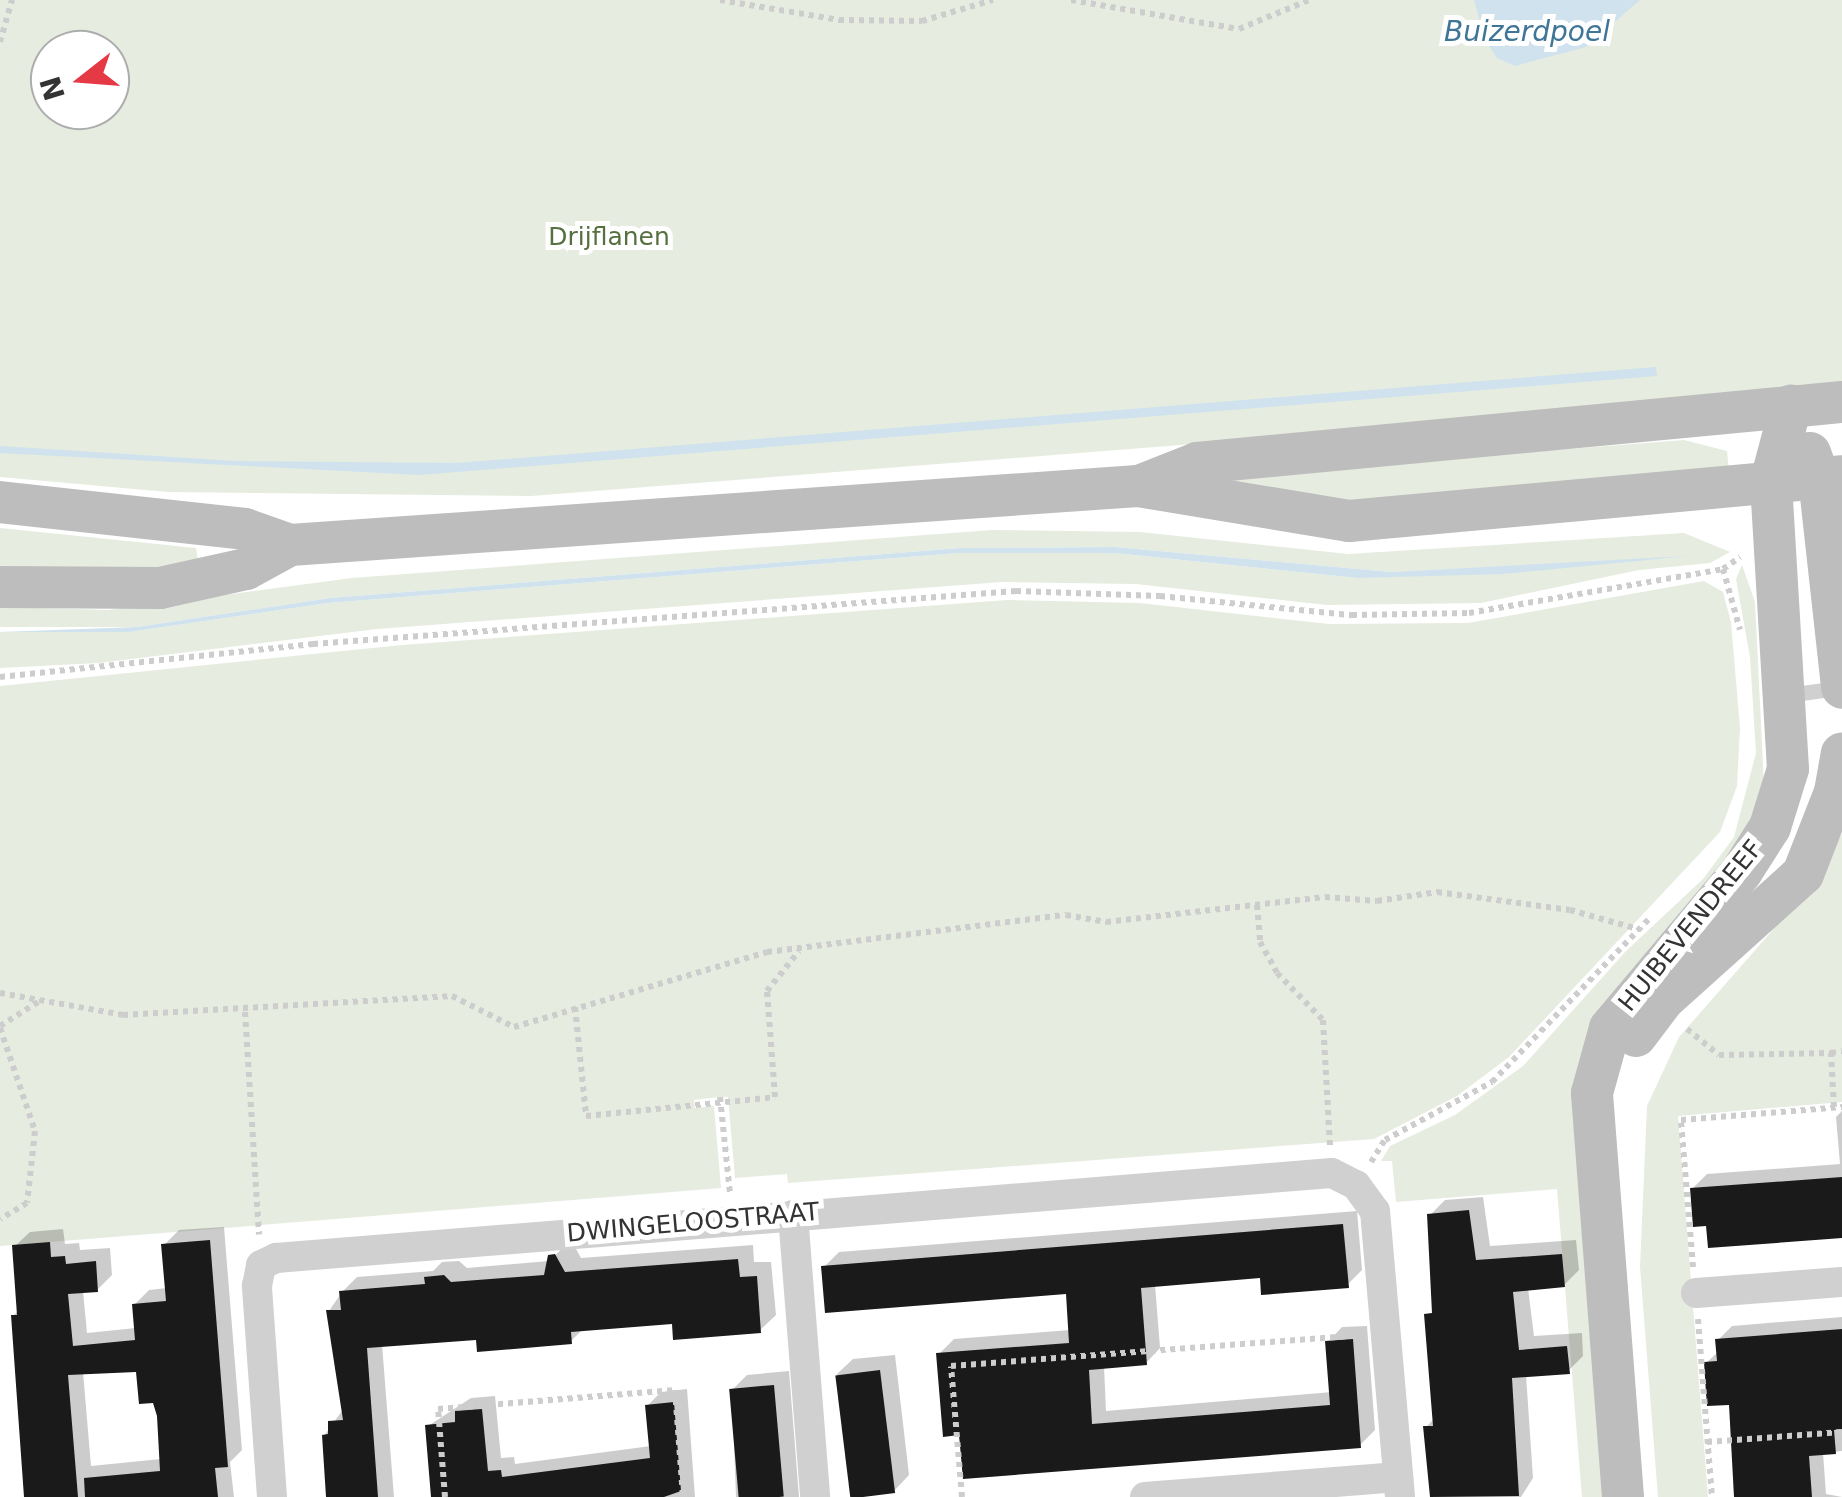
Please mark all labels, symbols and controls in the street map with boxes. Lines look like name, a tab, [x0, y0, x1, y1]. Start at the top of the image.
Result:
water label: Buizerdpoel	[1444, 15, 1610, 49]
north arrow	[30, 30, 130, 130]
text: N	[34, 72, 72, 104]
park label: Drijflanen	[548, 222, 670, 252]
street label: HUIBEVENDREEF	[1613, 834, 1769, 1018]
street label: DWINGELOOSTRAAT	[566, 1197, 820, 1249]

